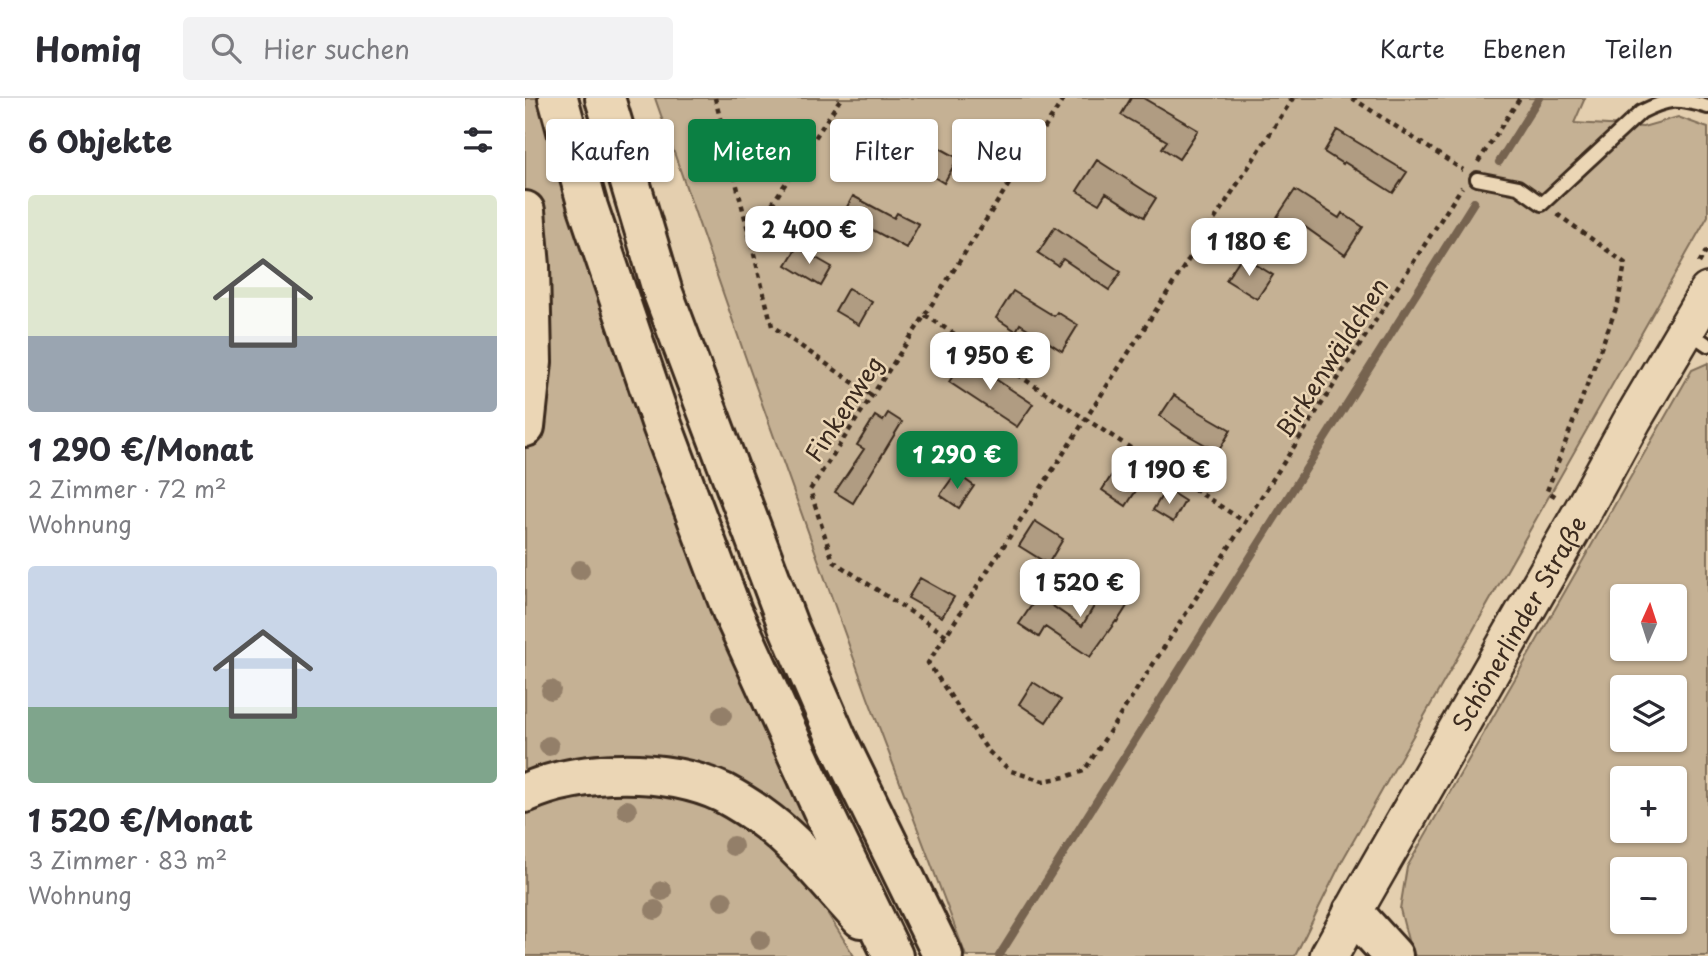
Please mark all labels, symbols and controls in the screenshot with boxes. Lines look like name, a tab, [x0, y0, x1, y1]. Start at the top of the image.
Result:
search box	[183, 17, 673, 80]
text: Homiq	[35, 23, 141, 73]
icon: search	[207, 29, 245, 67]
text: Hier suchen	[263, 29, 410, 68]
text: Karte	[1380, 30, 1445, 66]
text: Ebenen	[1483, 30, 1566, 66]
text: Teilen	[1604, 30, 1673, 66]
text: 6 Objekte	[28, 118, 172, 163]
chip: Kaufen	[546, 119, 674, 182]
chip: Mieten	[688, 119, 816, 182]
chip: Filter	[830, 119, 938, 182]
chip: Neu	[952, 119, 1046, 182]
icon: filters	[459, 121, 497, 159]
pin: 2 400 €	[744, 206, 874, 266]
text: 2 400 €	[761, 211, 857, 246]
pin: 1 180 €	[1184, 218, 1314, 278]
text: 1 180 €	[1207, 223, 1291, 258]
icon: home	[200, 240, 326, 366]
street label: Birkenwäldchen	[1266, 270, 1396, 444]
pin: 1 950 €	[925, 332, 1055, 392]
text: 1 950 €	[946, 337, 1034, 372]
street label: Finkenweg	[795, 348, 891, 468]
text: 1 290 €/Monat	[28, 426, 254, 471]
pin: 1 290 €	[892, 432, 1022, 491]
text: 1 290 €	[913, 436, 1001, 471]
pin: 1 190 €	[1104, 446, 1234, 506]
text: 1 190 €	[1128, 451, 1210, 486]
text: 2 Zimmer · 72 m²	[28, 471, 227, 506]
text: Wohnung	[28, 506, 132, 541]
street label: Schönerlinder Straße	[1442, 509, 1594, 738]
pin: 1 520 €	[1015, 560, 1145, 619]
text: 1 520 €	[1036, 564, 1124, 599]
north arrow	[1610, 584, 1687, 662]
map controls	[1610, 584, 1687, 934]
icon: home	[200, 611, 326, 737]
button: layers	[1610, 675, 1687, 752]
button: +	[1610, 766, 1687, 843]
text: 1 520 €/Monat	[28, 797, 253, 842]
text: 3 Zimmer · 83 m²	[28, 842, 227, 877]
button: −	[1610, 857, 1687, 934]
text: Wohnung	[28, 877, 132, 912]

